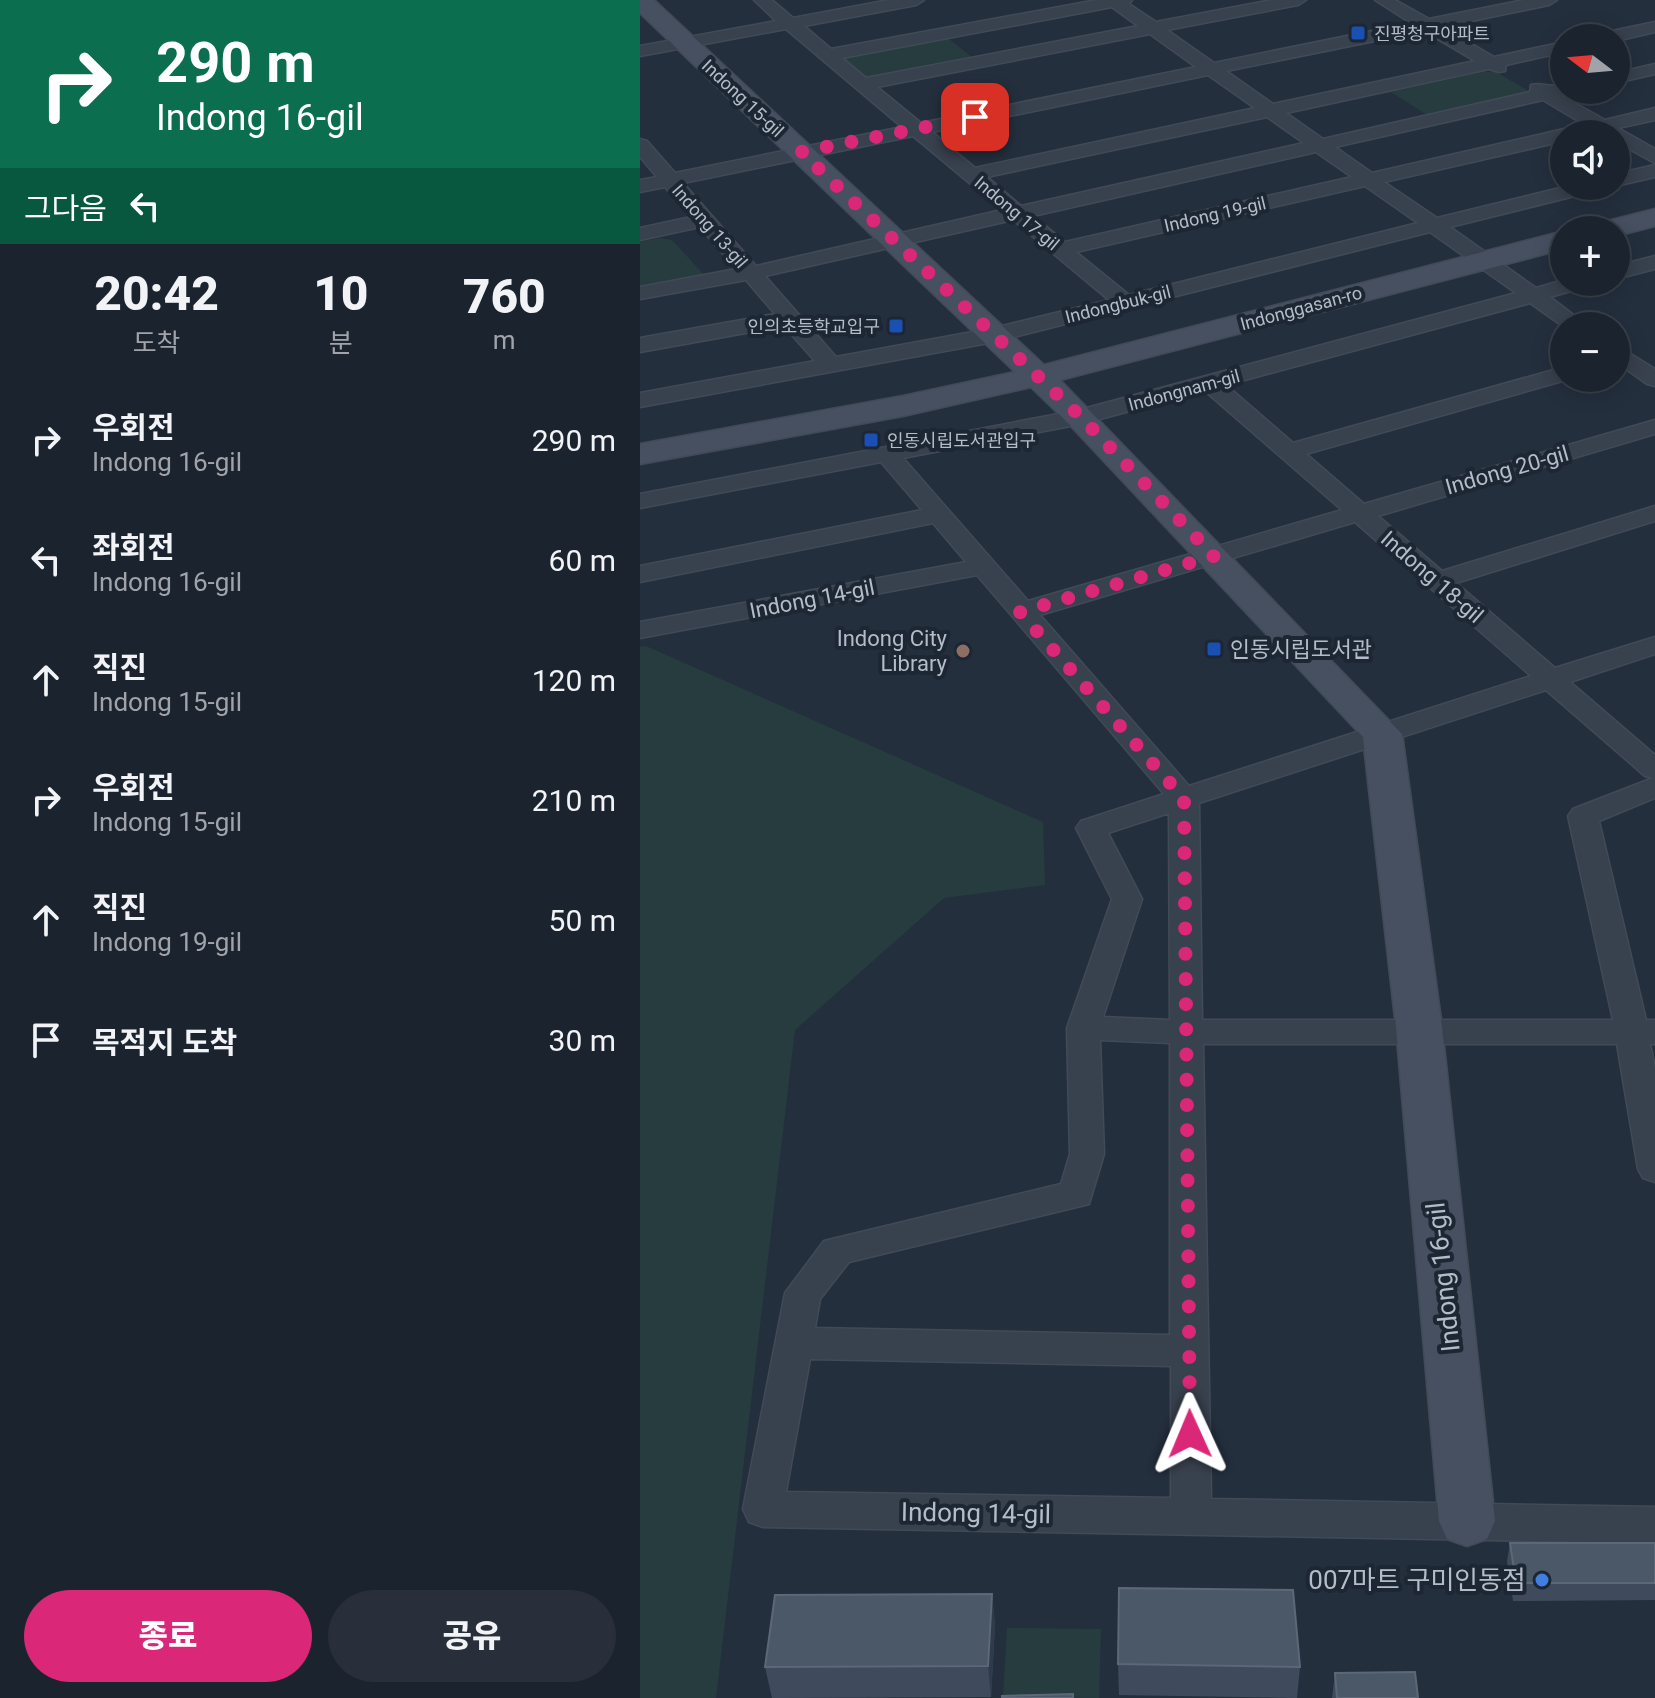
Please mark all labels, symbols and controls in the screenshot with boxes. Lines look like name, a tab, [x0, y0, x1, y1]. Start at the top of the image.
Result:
place label: 진평청구아파트	[1374, 23, 1490, 44]
marker: 진평청구아파트	[1349, 24, 1367, 42]
north arrow	[1550, 24, 1630, 104]
map controls	[1550, 24, 1630, 392]
text: 290 m	[156, 30, 315, 96]
icon: right	[24, 32, 128, 136]
street label: Indong 15-gil	[698, 55, 788, 141]
pin	[941, 83, 1009, 151]
icon: arrive	[953, 95, 997, 139]
text: Indong 16-gil	[156, 97, 364, 139]
button: sound	[1550, 120, 1630, 200]
street label: Indong 17-gil	[970, 172, 1064, 254]
street label: Indong 13-gil	[668, 180, 752, 272]
icon: left	[123, 184, 167, 228]
text: 그다음	[24, 191, 107, 226]
street label: Indong 19-gil	[1162, 192, 1268, 236]
button: +	[1550, 216, 1630, 296]
text: 20:42	[94, 265, 219, 322]
text: 10	[313, 265, 368, 322]
text: 760	[463, 268, 546, 325]
street label: Indongbuk-gil	[1063, 281, 1173, 327]
street label: Indonggasan-ro	[1238, 282, 1364, 334]
button: −	[1550, 312, 1630, 392]
place label: 인의초등학교입구	[748, 316, 880, 337]
marker: 인의초등학교입구	[887, 317, 905, 335]
text: m	[493, 325, 516, 355]
text: 도착	[133, 328, 180, 358]
text: 분	[329, 328, 353, 358]
street label: Indongnam-gil	[1126, 365, 1242, 415]
text: 우회전	[92, 410, 175, 445]
icon: right	[24, 418, 68, 462]
text: 290 m	[532, 423, 616, 458]
place label: 인동시립도서관입구	[887, 430, 1036, 451]
marker: 인동시립도서관입구	[862, 431, 880, 449]
street label: Indong 20-gil	[1443, 440, 1571, 500]
text: Indong 16-gil	[92, 447, 242, 477]
street label: Indong 18-gil	[1376, 526, 1488, 628]
text: 좌회전	[92, 530, 175, 565]
icon: left	[24, 538, 68, 582]
text: 60 m	[549, 543, 616, 578]
text: Indong 16-gil	[92, 567, 242, 597]
street label: Indong 14-gil	[747, 575, 877, 623]
place label: Indong City Library	[837, 626, 948, 676]
place label: 인동시립도서관	[1230, 637, 1372, 662]
marker: 인동시립도서관	[1205, 640, 1223, 658]
marker: Indong City Library	[954, 642, 972, 660]
text: 직진	[92, 650, 147, 685]
icon: ahead	[24, 658, 68, 702]
text: 120 m	[532, 663, 616, 698]
text: Indong 15-gil	[92, 687, 242, 717]
text: 우회전	[92, 770, 175, 805]
icon: right	[24, 778, 68, 822]
text: 210 m	[532, 783, 616, 818]
text: Indong 15-gil	[92, 807, 242, 837]
text: 직진	[92, 890, 147, 925]
icon: ahead	[24, 898, 68, 942]
text: 50 m	[549, 903, 616, 938]
text: Indong 19-gil	[92, 927, 242, 957]
icon: arrive	[24, 1018, 68, 1062]
text: 30 m	[549, 1023, 616, 1058]
text: 목적지 도착	[92, 1025, 237, 1060]
street label: Indong 16-gil	[1420, 1201, 1466, 1353]
position arrow	[1148, 1392, 1232, 1476]
street label: Indong 14-gil	[901, 1497, 1051, 1529]
place label: 007마트 구미인동점	[1308, 1565, 1526, 1595]
marker: 007마트 구미인동점	[1533, 1571, 1551, 1589]
button: 종료	[24, 1590, 312, 1682]
button: 공유	[328, 1590, 616, 1682]

